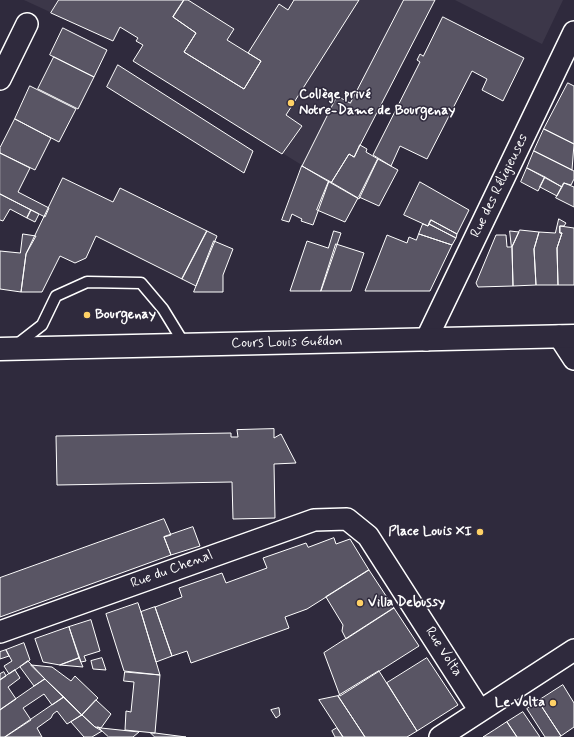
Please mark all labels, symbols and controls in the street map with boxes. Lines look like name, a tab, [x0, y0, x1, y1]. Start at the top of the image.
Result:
place label: Collège privé Notre-Dame de Bourgenay	[299, 87, 455, 120]
marker: Collège privé Notre-Dame de Bourgenay	[286, 98, 296, 108]
street label: Rue des Réligieuses	[468, 131, 532, 241]
place label: Bourgenay	[95, 307, 156, 323]
marker: Bourgenay	[82, 310, 92, 320]
street label: Cours Louis Guédon	[231, 334, 343, 352]
place label: Place Louis XI	[388, 524, 472, 540]
marker: Place Louis XI	[475, 527, 485, 537]
street label: Rue du Chenal	[129, 547, 215, 593]
place label: Villa Debussy	[368, 595, 445, 611]
marker: Villa Debussy	[355, 598, 365, 608]
street label: Rue Volta	[421, 624, 465, 680]
place label: Le Volta	[495, 695, 545, 711]
marker: Le Volta	[548, 698, 558, 708]

